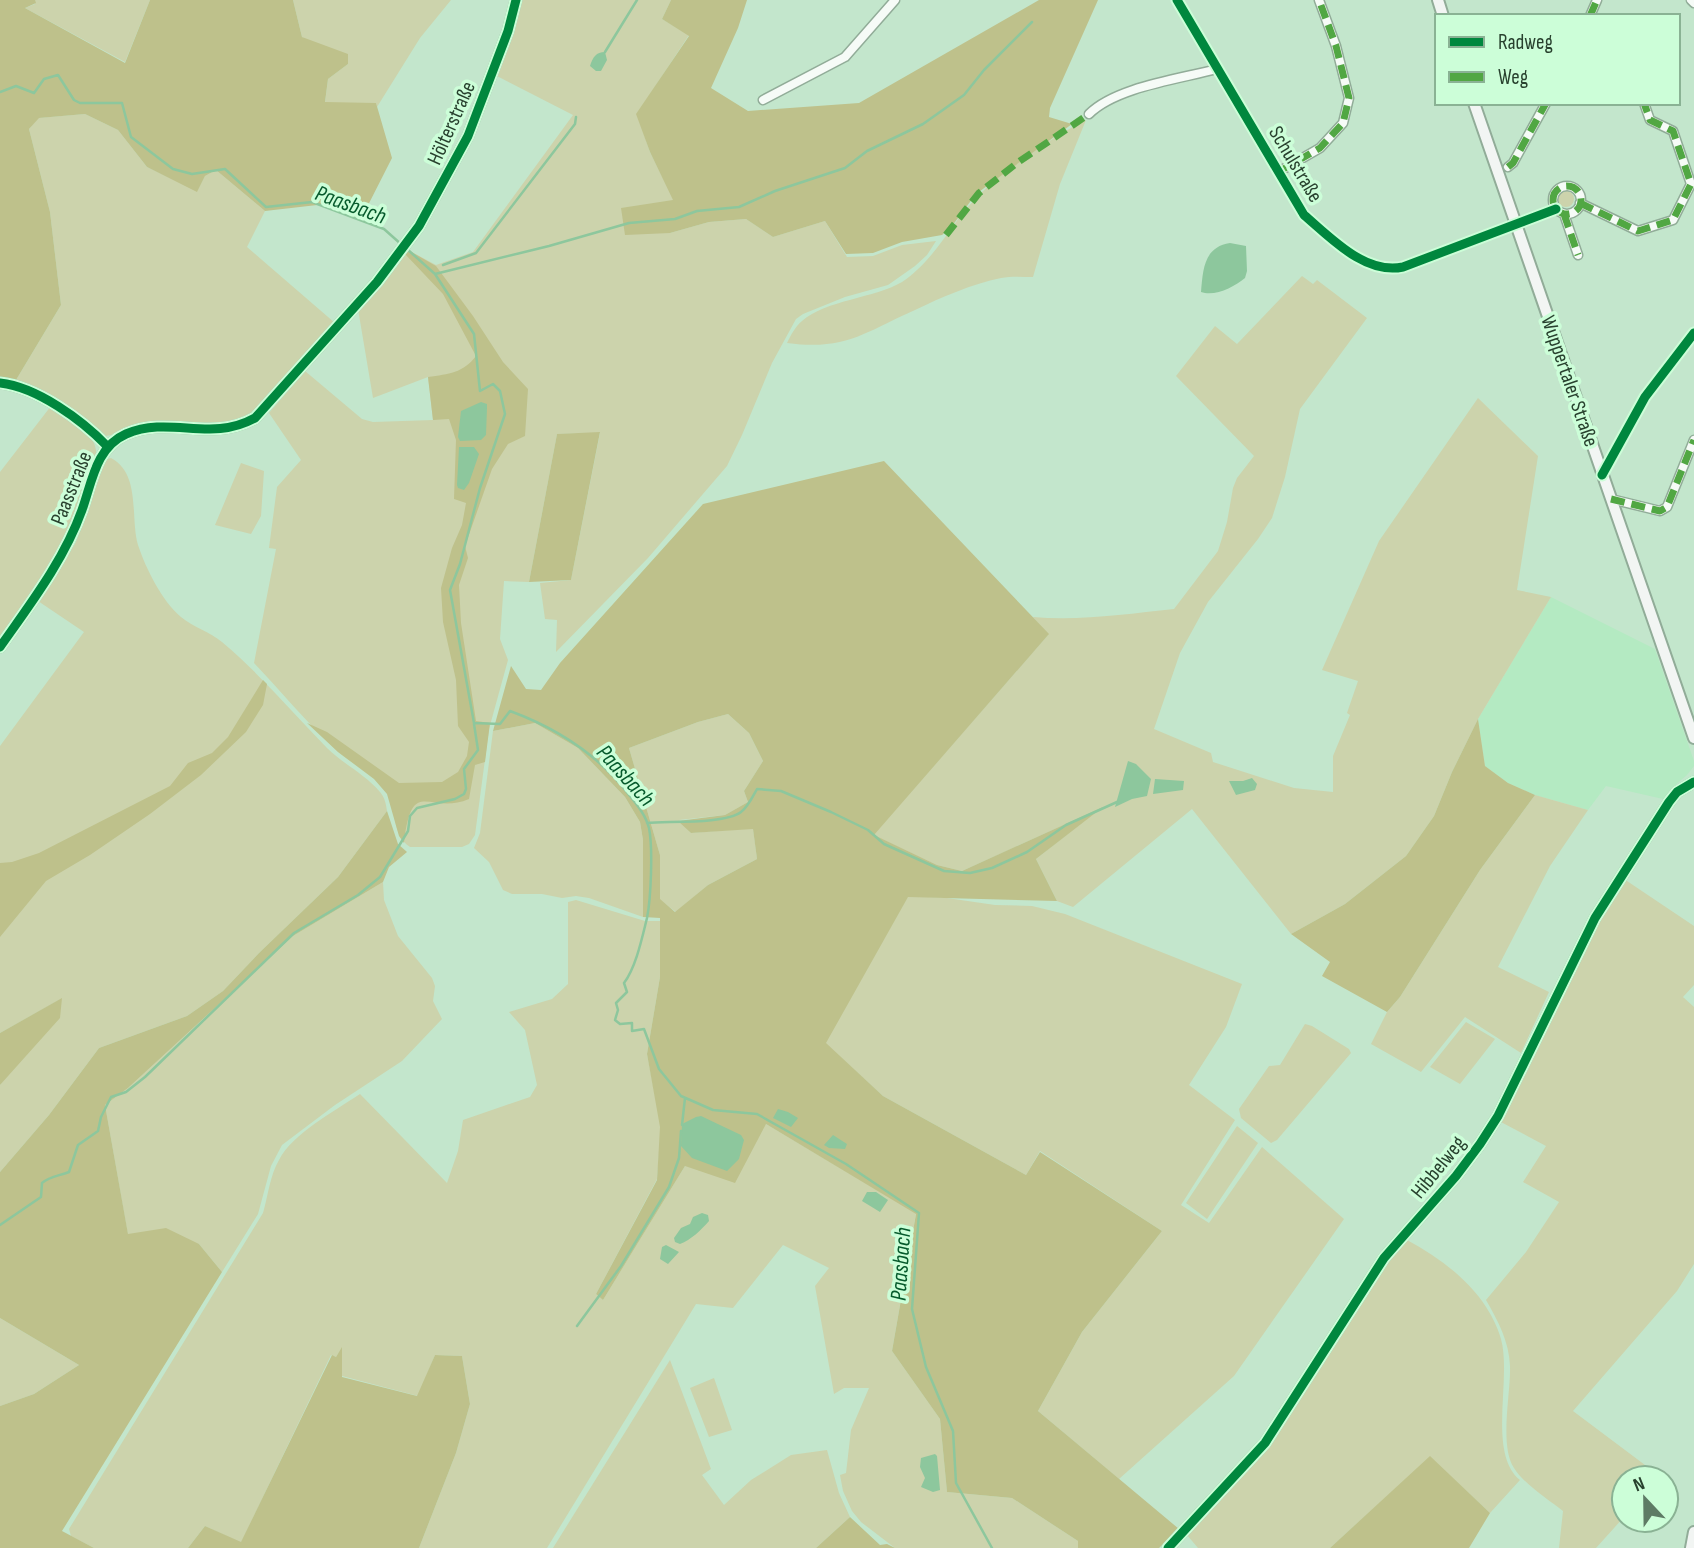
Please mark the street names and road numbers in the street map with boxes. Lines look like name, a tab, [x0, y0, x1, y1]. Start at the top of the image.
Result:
street label: Hölterstraße	[422, 78, 481, 169]
street label: Schulstraße	[1263, 122, 1328, 207]
street label: Wuppertaler Straße	[1535, 312, 1604, 450]
street label: Paasstraße	[45, 448, 97, 529]
street label: Hibbelweg	[1406, 1131, 1471, 1203]

